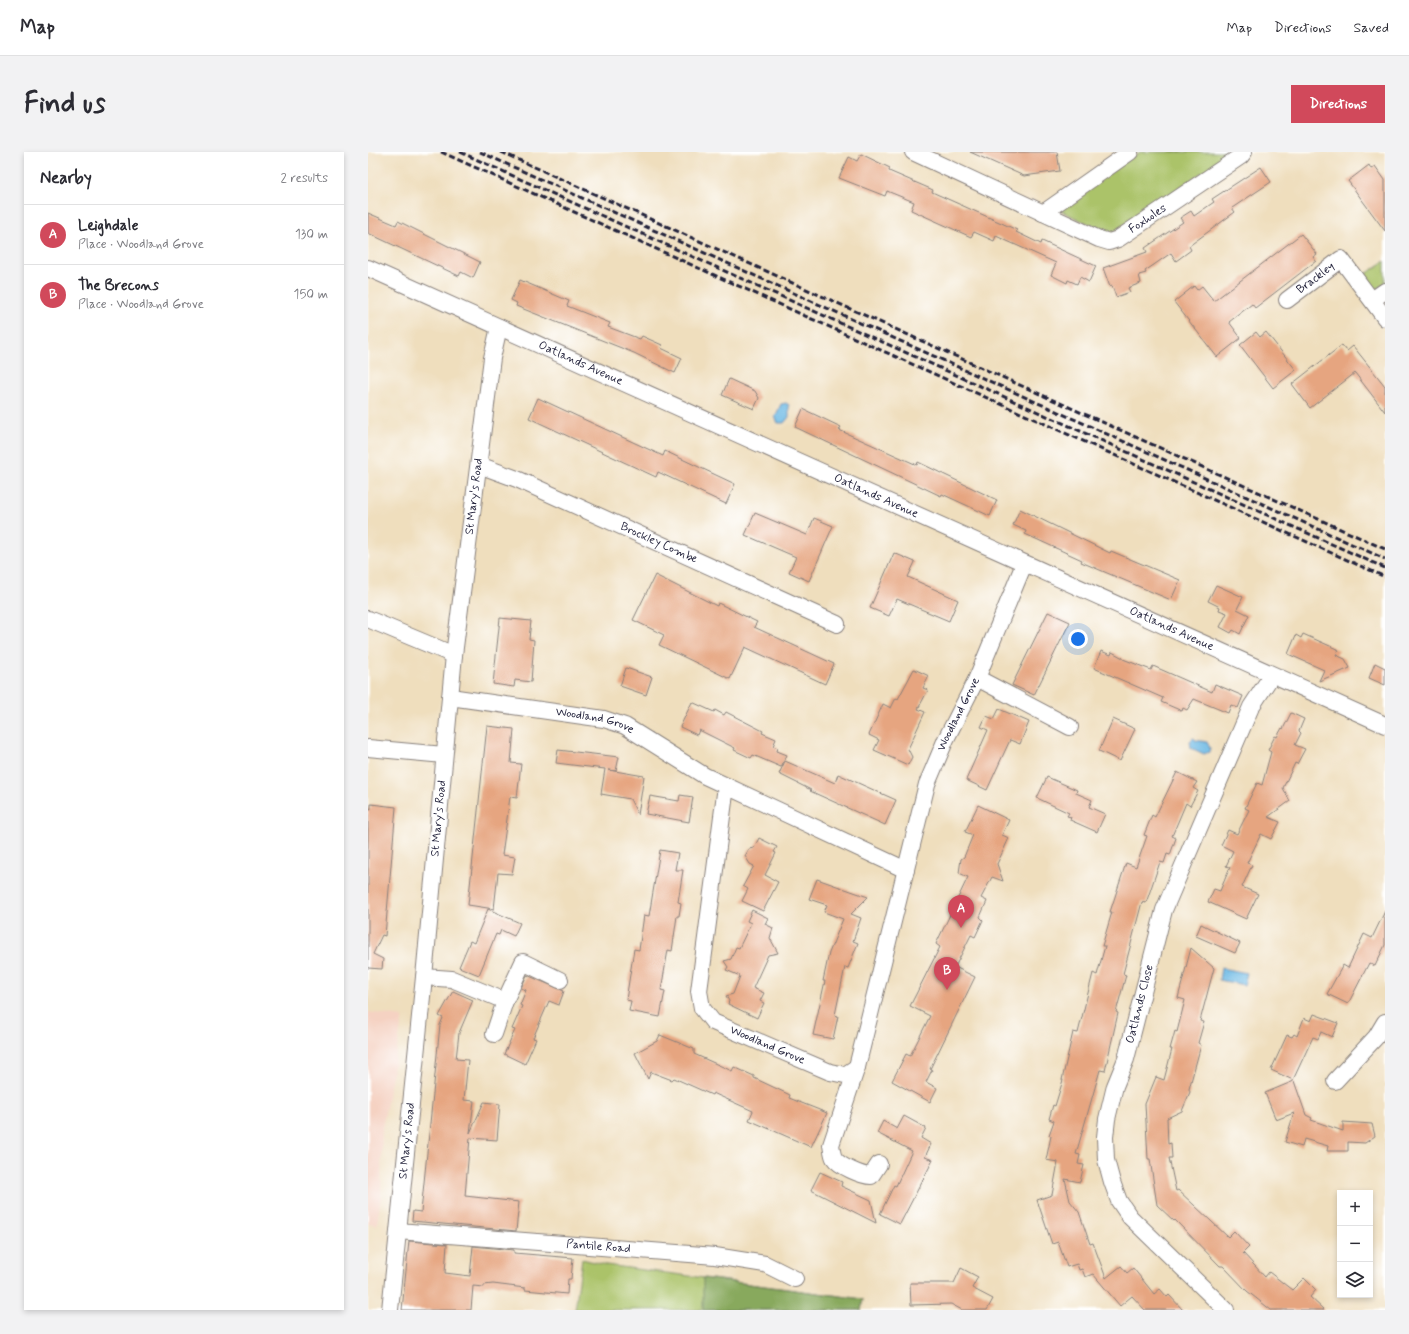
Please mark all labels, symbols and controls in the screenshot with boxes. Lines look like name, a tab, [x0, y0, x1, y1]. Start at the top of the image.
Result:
text: Map	[20, 15, 55, 40]
text: Map	[1226, 19, 1252, 37]
text: Directions	[1274, 19, 1332, 37]
text: Saved	[1354, 19, 1389, 37]
button: Directions	[1291, 85, 1385, 123]
text: Find us	[24, 86, 105, 123]
text: Nearby	[40, 167, 92, 189]
text: 2 results	[281, 170, 328, 187]
street label: Foxholes	[1126, 201, 1170, 238]
text: Leighdale	[78, 216, 138, 236]
text: A	[49, 226, 57, 243]
text: 130 m	[295, 226, 328, 243]
text: Place · Woodland Grove	[78, 236, 204, 253]
street label: Brackley	[1293, 259, 1338, 298]
text: The Brecons	[78, 276, 159, 296]
text: B	[49, 286, 57, 303]
text: 150 m	[294, 286, 328, 303]
text: Place · Woodland Grove	[78, 296, 204, 313]
street label: Oatlands Avenue	[536, 338, 625, 390]
street label: St Mary's Road	[461, 457, 487, 536]
street label: Oatlands Avenue	[831, 470, 921, 522]
street label: Brockley Combe	[618, 519, 700, 568]
street label: Oatlands Avenue	[1127, 603, 1216, 655]
your location	[1068, 629, 1088, 649]
street label: Woodland Grove	[934, 675, 984, 754]
street label: Woodland Grove	[554, 704, 637, 738]
street label: St Mary's Road	[427, 779, 450, 857]
pin: A	[948, 895, 974, 928]
pin: B	[934, 957, 960, 990]
street label: Oatlands Close	[1122, 963, 1158, 1045]
street label: Woodland Grove	[727, 1022, 808, 1068]
street label: St Mary's Road	[395, 1102, 419, 1180]
map controls	[1337, 1190, 1373, 1298]
button: +	[1337, 1190, 1373, 1226]
button: −	[1337, 1226, 1373, 1262]
street label: Pantile Road	[566, 1236, 631, 1257]
button: layers	[1337, 1262, 1373, 1298]

